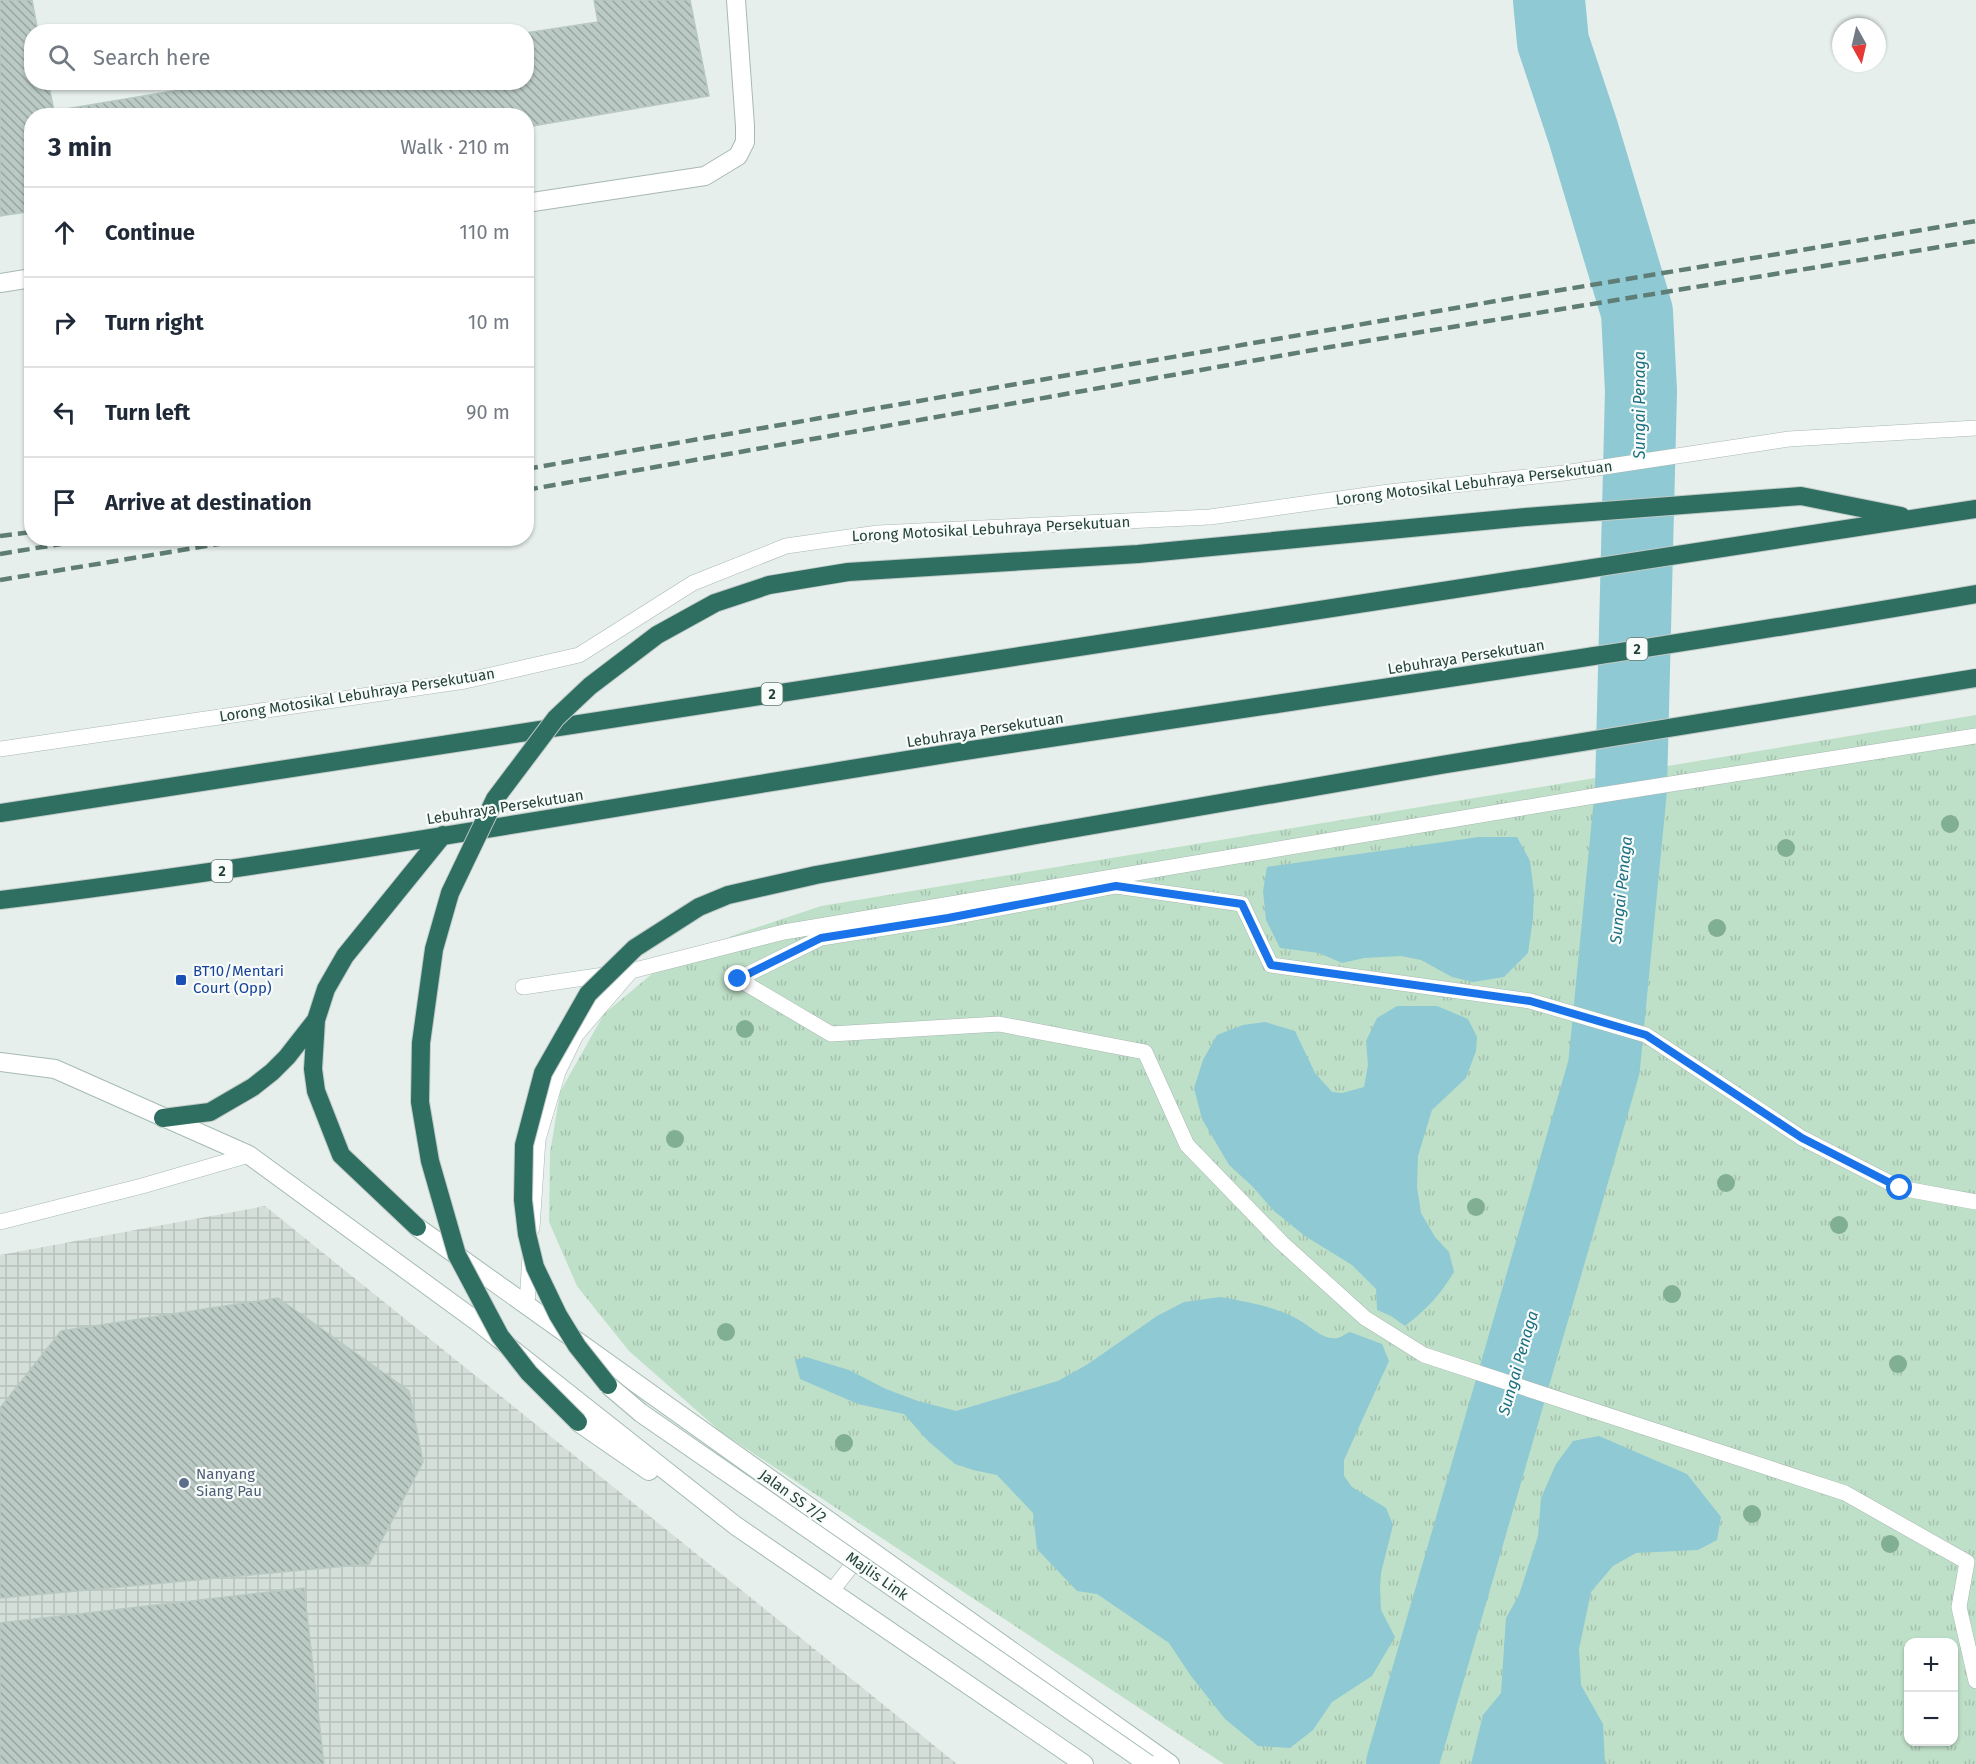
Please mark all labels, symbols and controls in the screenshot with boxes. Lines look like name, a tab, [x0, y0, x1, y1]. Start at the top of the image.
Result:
north arrow	[1832, 18, 1886, 72]
search box	[24, 24, 534, 90]
icon: search	[45, 41, 78, 74]
text: Search here	[93, 44, 211, 71]
text: 3 min	[48, 132, 112, 163]
text: Walk · 210 m	[400, 135, 510, 159]
icon: ahead	[48, 216, 81, 249]
text: Continue	[105, 219, 195, 246]
text: 110 m	[459, 220, 510, 244]
icon: right	[48, 306, 81, 339]
text: Turn right	[105, 309, 204, 336]
text: 10 m	[468, 310, 510, 334]
water label: Sungai Penaga	[1630, 351, 1649, 460]
icon: left	[48, 396, 81, 429]
text: Turn left	[105, 399, 190, 426]
text: 90 m	[466, 400, 510, 424]
street label: Lorong Motosikal Lebuhraya Persekutuan	[1335, 457, 1613, 509]
icon: arrive	[48, 486, 81, 519]
text: Arrive at destination	[105, 489, 312, 516]
street label: Lorong Motosikal Lebuhraya Persekutuan	[851, 513, 1131, 545]
street label: Lebuhraya Persekutuan	[1386, 636, 1546, 678]
road number: 2	[1626, 638, 1648, 660]
street label: Lorong Motosikal Lebuhraya Persekutuan	[218, 664, 496, 726]
road number: 2	[762, 683, 782, 705]
street label: Lebuhraya Persekutuan	[905, 709, 1065, 751]
street label: Lebuhraya Persekutuan	[425, 786, 585, 828]
water label: Sungai Penaga	[1606, 835, 1636, 946]
road number: 2	[212, 860, 232, 882]
place label: BT10/Mentari Court (Opp)	[193, 962, 284, 997]
route end	[724, 965, 750, 991]
marker: BT10/Mentari Court (Opp)	[174, 973, 188, 987]
route start	[1886, 1174, 1912, 1200]
water label: Sungai Penaga	[1494, 1309, 1542, 1418]
place label: Nanyang Siang Pau	[196, 1465, 262, 1500]
street label: Jalan SS 7/2	[756, 1466, 830, 1526]
marker: Nanyang Siang Pau	[177, 1476, 191, 1490]
street label: Majlis Link	[842, 1548, 912, 1604]
map controls	[1904, 1638, 1958, 1746]
button: +	[1904, 1638, 1958, 1692]
button: −	[1904, 1692, 1958, 1746]

